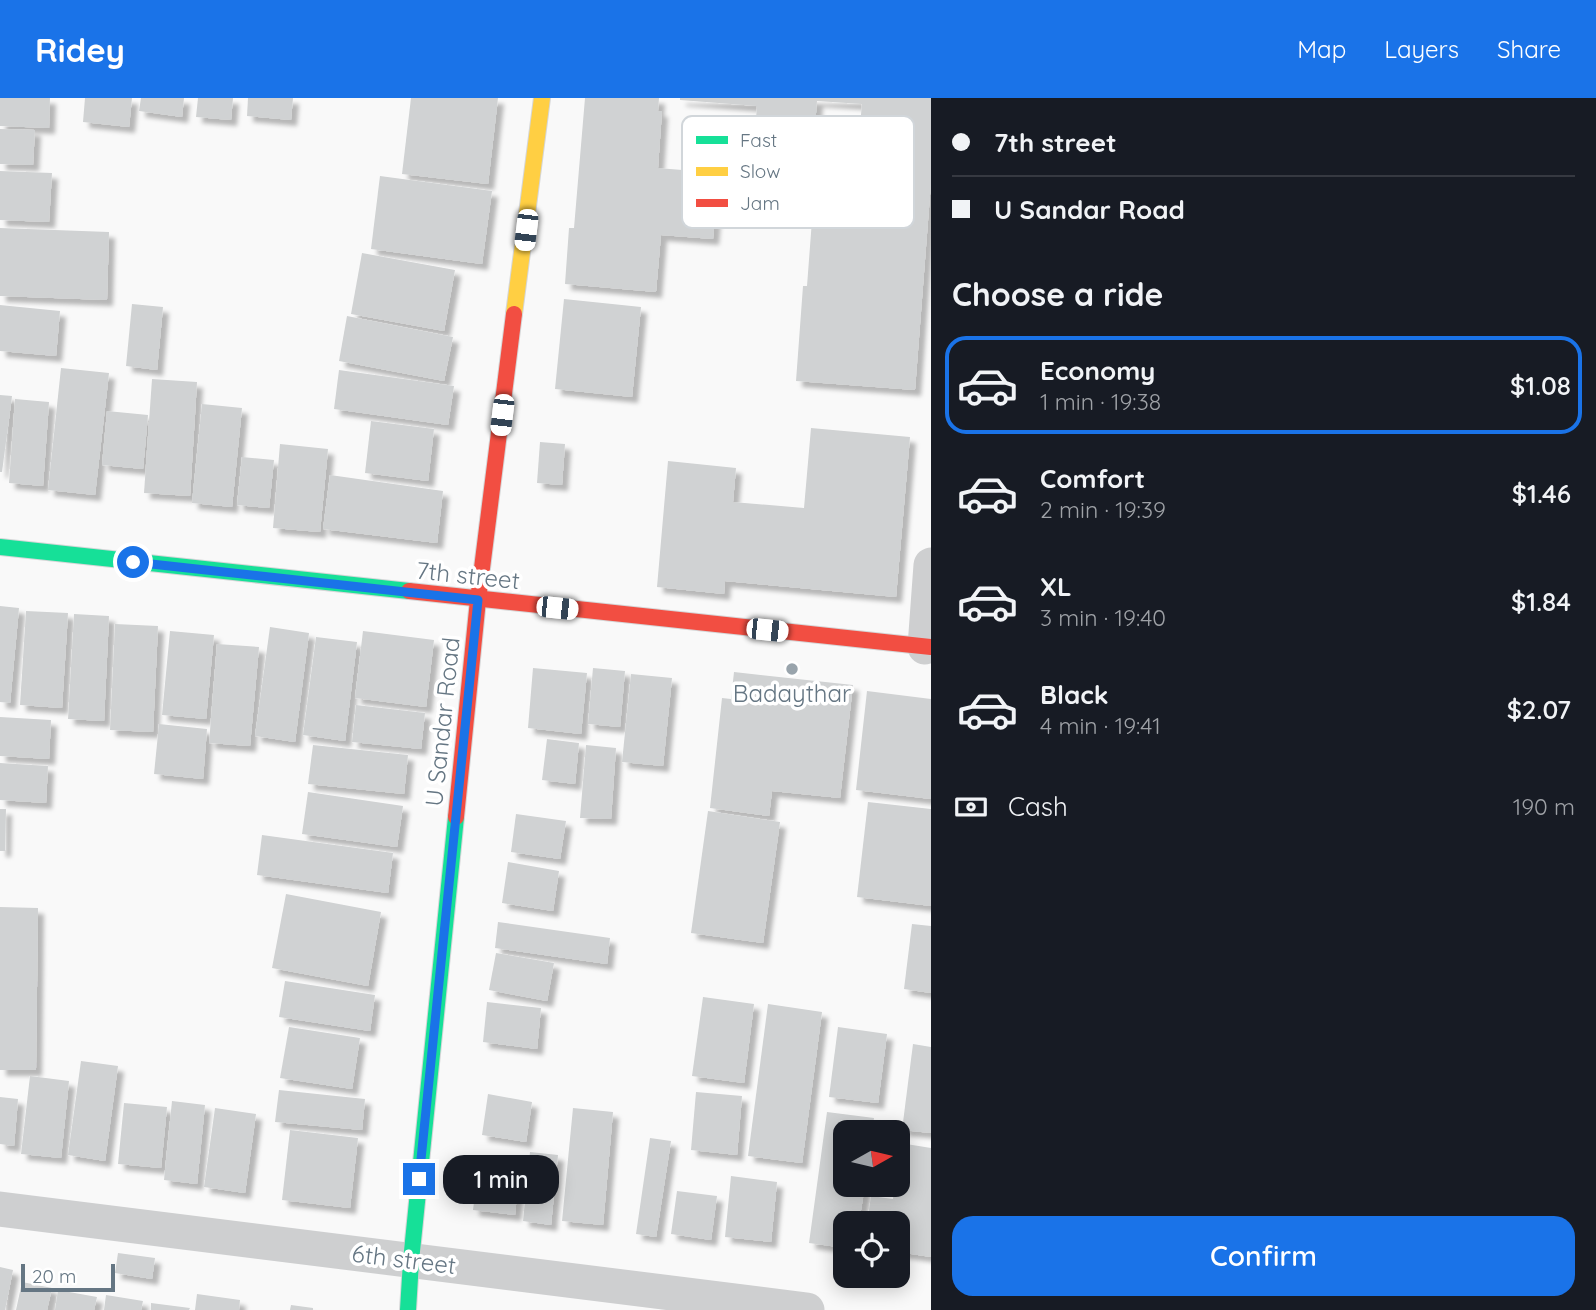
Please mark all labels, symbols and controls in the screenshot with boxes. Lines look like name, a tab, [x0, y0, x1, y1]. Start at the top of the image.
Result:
text: Ridey	[35, 29, 125, 70]
text: Map	[1297, 34, 1346, 64]
text: Layers	[1384, 34, 1459, 64]
text: Share	[1497, 34, 1561, 64]
legend	[682, 116, 914, 228]
text: 7th street	[994, 126, 1117, 159]
text: Fast	[740, 128, 777, 152]
text: Slow	[740, 159, 781, 183]
text: Jam	[740, 191, 780, 215]
text: U Sandar Road	[994, 193, 1185, 226]
car	[514, 208, 539, 252]
text: Choose a ride	[952, 274, 1164, 314]
icon: car	[956, 354, 1019, 417]
text: Economy	[1040, 354, 1155, 387]
text: $1.08	[1510, 369, 1571, 402]
text: 1 min · 19:38	[1040, 387, 1161, 416]
car	[490, 393, 515, 437]
icon: car	[956, 462, 1019, 525]
text: Comfort	[1040, 462, 1145, 495]
text: $1.46	[1512, 477, 1571, 510]
text: 2 min · 19:39	[1040, 495, 1166, 524]
route start	[117, 546, 149, 578]
street label: 7th street	[415, 555, 521, 595]
icon: car	[956, 570, 1019, 633]
text: XL	[1040, 570, 1072, 603]
text: $1.84	[1511, 585, 1571, 618]
car	[536, 595, 579, 621]
text: 3 min · 19:40	[1040, 603, 1166, 632]
car	[746, 617, 789, 643]
street label: U Sandar Road	[418, 636, 466, 808]
marker: Badaythar	[784, 661, 800, 677]
place label: Badaythar	[733, 678, 851, 708]
icon: car	[956, 678, 1019, 741]
text: Black	[1040, 678, 1109, 711]
text: $2.07	[1507, 693, 1571, 726]
text: 4 min · 19:41	[1040, 711, 1161, 740]
icon: cash	[952, 788, 990, 826]
text: Cash	[1008, 790, 1068, 823]
text: 190 m	[1513, 792, 1575, 821]
north arrow	[833, 1120, 910, 1197]
map controls	[833, 1120, 910, 1288]
callout: 1 min	[444, 1154, 559, 1204]
route end	[403, 1163, 435, 1195]
text: 1 min	[473, 1165, 529, 1194]
button: locate	[833, 1211, 910, 1288]
button: Confirm	[952, 1216, 1575, 1296]
street label: 6th street	[350, 1238, 458, 1280]
scale bar	[21, 1261, 116, 1293]
text: 20 m	[32, 1264, 76, 1288]

